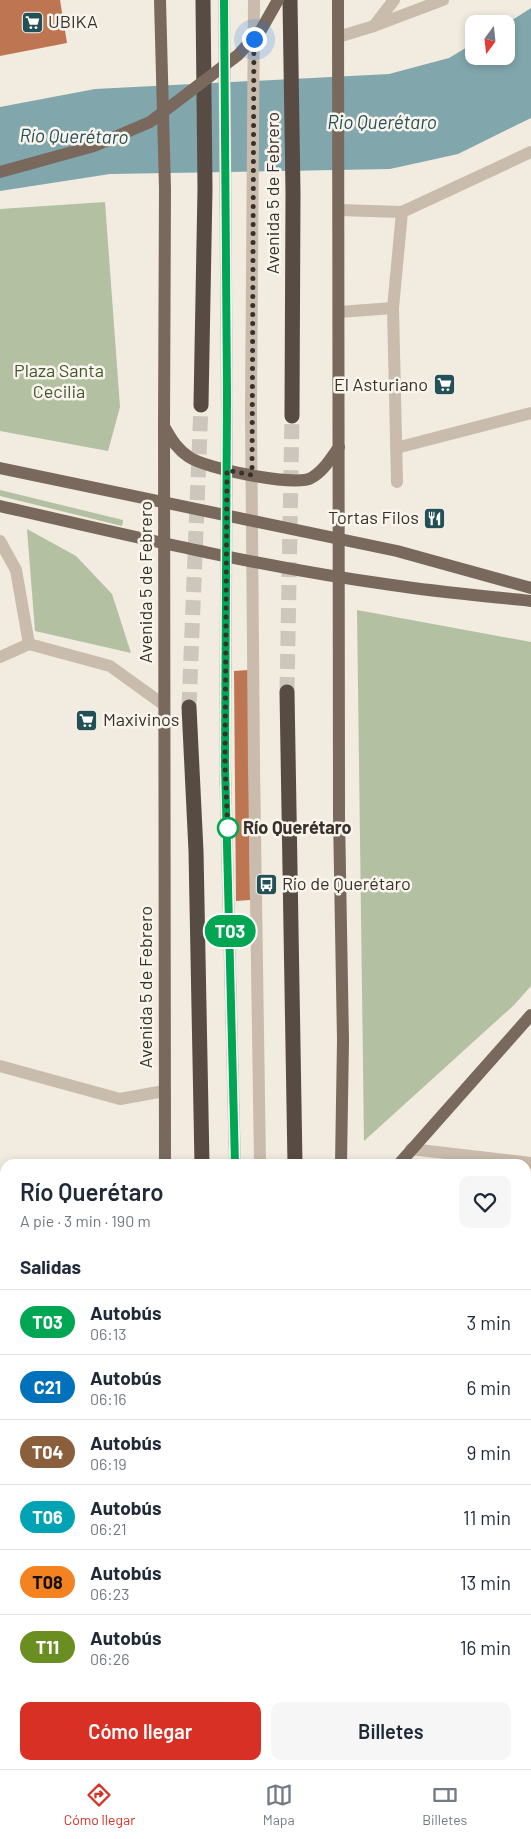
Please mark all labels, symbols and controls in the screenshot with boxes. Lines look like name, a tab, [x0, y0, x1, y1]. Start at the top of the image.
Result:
supermarket icon: UBIKA	[20, 10, 44, 34]
place label: UBIKA	[48, 10, 98, 32]
north arrow	[465, 15, 515, 65]
map controls	[465, 15, 515, 65]
your location	[242, 27, 267, 52]
water label: Rio Querétaro	[327, 110, 437, 133]
street label: Avenida 5 de Febrero	[261, 112, 283, 274]
water label: Río Querétaro	[19, 123, 129, 148]
park label: Plaza Santa Cecilia	[14, 359, 104, 402]
place label: El Asturiano	[334, 373, 428, 395]
supermarket icon: El Asturiano	[432, 373, 456, 397]
street label: Avenida 5 de Febrero	[134, 501, 156, 663]
place label: Tortas Filos	[328, 506, 419, 528]
restaurant icon: Tortas Filos	[423, 506, 447, 530]
supermarket icon: Maxivinos	[75, 708, 99, 732]
place label: Maxivinos	[103, 708, 179, 730]
place label: Río Querétaro	[243, 816, 352, 838]
marker: Río Querétaro	[217, 817, 239, 839]
bus stop icon: Río de Querétaro	[254, 872, 278, 896]
place label: Río de Querétaro	[282, 872, 411, 894]
street label: Avenida 5 de Febrero	[134, 906, 156, 1068]
line badge: T03	[201, 915, 259, 947]
text: T03	[215, 920, 245, 942]
button: heart	[459, 1176, 511, 1228]
text: Río Querétaro	[20, 1177, 164, 1206]
text: A pie · 3 min · 190 m	[20, 1211, 151, 1230]
text: Salidas	[20, 1255, 81, 1278]
text: Autobús	[90, 1301, 161, 1324]
text: T03	[32, 1311, 63, 1333]
text: 3 min	[467, 1311, 511, 1334]
text: 06:13	[90, 1324, 127, 1343]
text: Autobús	[90, 1366, 161, 1389]
text: C21	[34, 1376, 61, 1398]
text: 6 min	[467, 1376, 511, 1399]
text: 06:16	[90, 1389, 127, 1408]
text: Autobús	[90, 1431, 161, 1454]
text: T04	[32, 1441, 63, 1463]
text: 9 min	[467, 1441, 511, 1464]
text: 06:19	[90, 1454, 127, 1473]
text: Autobús	[90, 1496, 161, 1519]
text: T06	[32, 1506, 63, 1528]
text: 11 min	[463, 1506, 511, 1529]
text: 06:21	[90, 1519, 127, 1538]
text: Autobús	[90, 1561, 161, 1584]
text: T08	[32, 1571, 63, 1593]
text: 13 min	[460, 1571, 511, 1594]
text: 06:23	[90, 1584, 129, 1603]
text: Autobús	[90, 1626, 161, 1649]
text: T11	[36, 1636, 59, 1658]
text: 16 min	[460, 1636, 511, 1659]
text: 06:26	[90, 1649, 130, 1668]
button: Cómo llegar	[20, 1702, 261, 1760]
button: Billetes	[271, 1702, 511, 1760]
tab: Cómo llegar	[64, 1781, 135, 1828]
tab: Mapa	[263, 1781, 295, 1828]
tab: Billetes	[422, 1781, 467, 1828]

